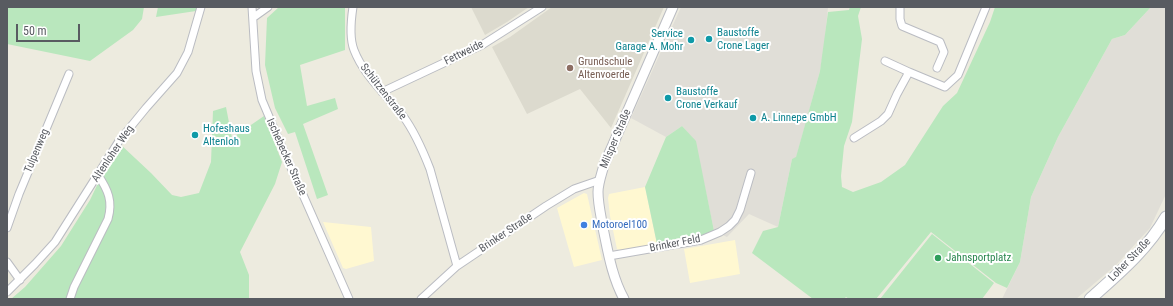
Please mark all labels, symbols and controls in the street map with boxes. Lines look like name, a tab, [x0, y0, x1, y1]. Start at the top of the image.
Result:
scale bar	[18, 16, 82, 42]
text: 50 m	[23, 24, 47, 38]
place label: Baustoffe Crone Lager	[717, 26, 769, 52]
place label: Service Garage A. Mohr	[615, 27, 683, 53]
marker: Baustoffe Crone Lager	[704, 34, 714, 44]
marker: Service Garage A. Mohr	[686, 35, 696, 45]
street label: Fettweide	[442, 38, 486, 68]
place label: Grundschule Altenvoerde	[578, 55, 632, 81]
street label: Schützenstraße	[357, 61, 409, 123]
marker: Grundschule Altenvoerde	[565, 63, 575, 73]
place label: Baustoffe Crone Verkauf	[676, 85, 737, 111]
marker: Baustoffe Crone Verkauf	[663, 93, 673, 103]
street label: Milsper Straße	[598, 107, 634, 171]
place label: A. Linnepe GmbH	[761, 111, 836, 125]
marker: A. Linnepe GmbH	[748, 113, 758, 123]
street label: Ischebecker Straße	[263, 116, 309, 198]
place label: Hofeshaus Altenloh	[203, 122, 250, 148]
street label: Altenloher Weg	[89, 123, 137, 185]
street label: Tulpenweg	[22, 127, 52, 175]
marker: Hofeshaus Altenloh	[190, 130, 200, 140]
street label: Brinker Straße	[477, 210, 535, 256]
place label: Motoroel100	[592, 218, 647, 232]
marker: Motoroel100	[579, 220, 589, 230]
street label: Brinker Feld	[649, 233, 701, 255]
street label: Loher Straße	[1106, 236, 1154, 284]
place label: Jahnsportplatz	[946, 251, 1011, 265]
marker: Jahnsportplatz	[933, 253, 943, 263]

